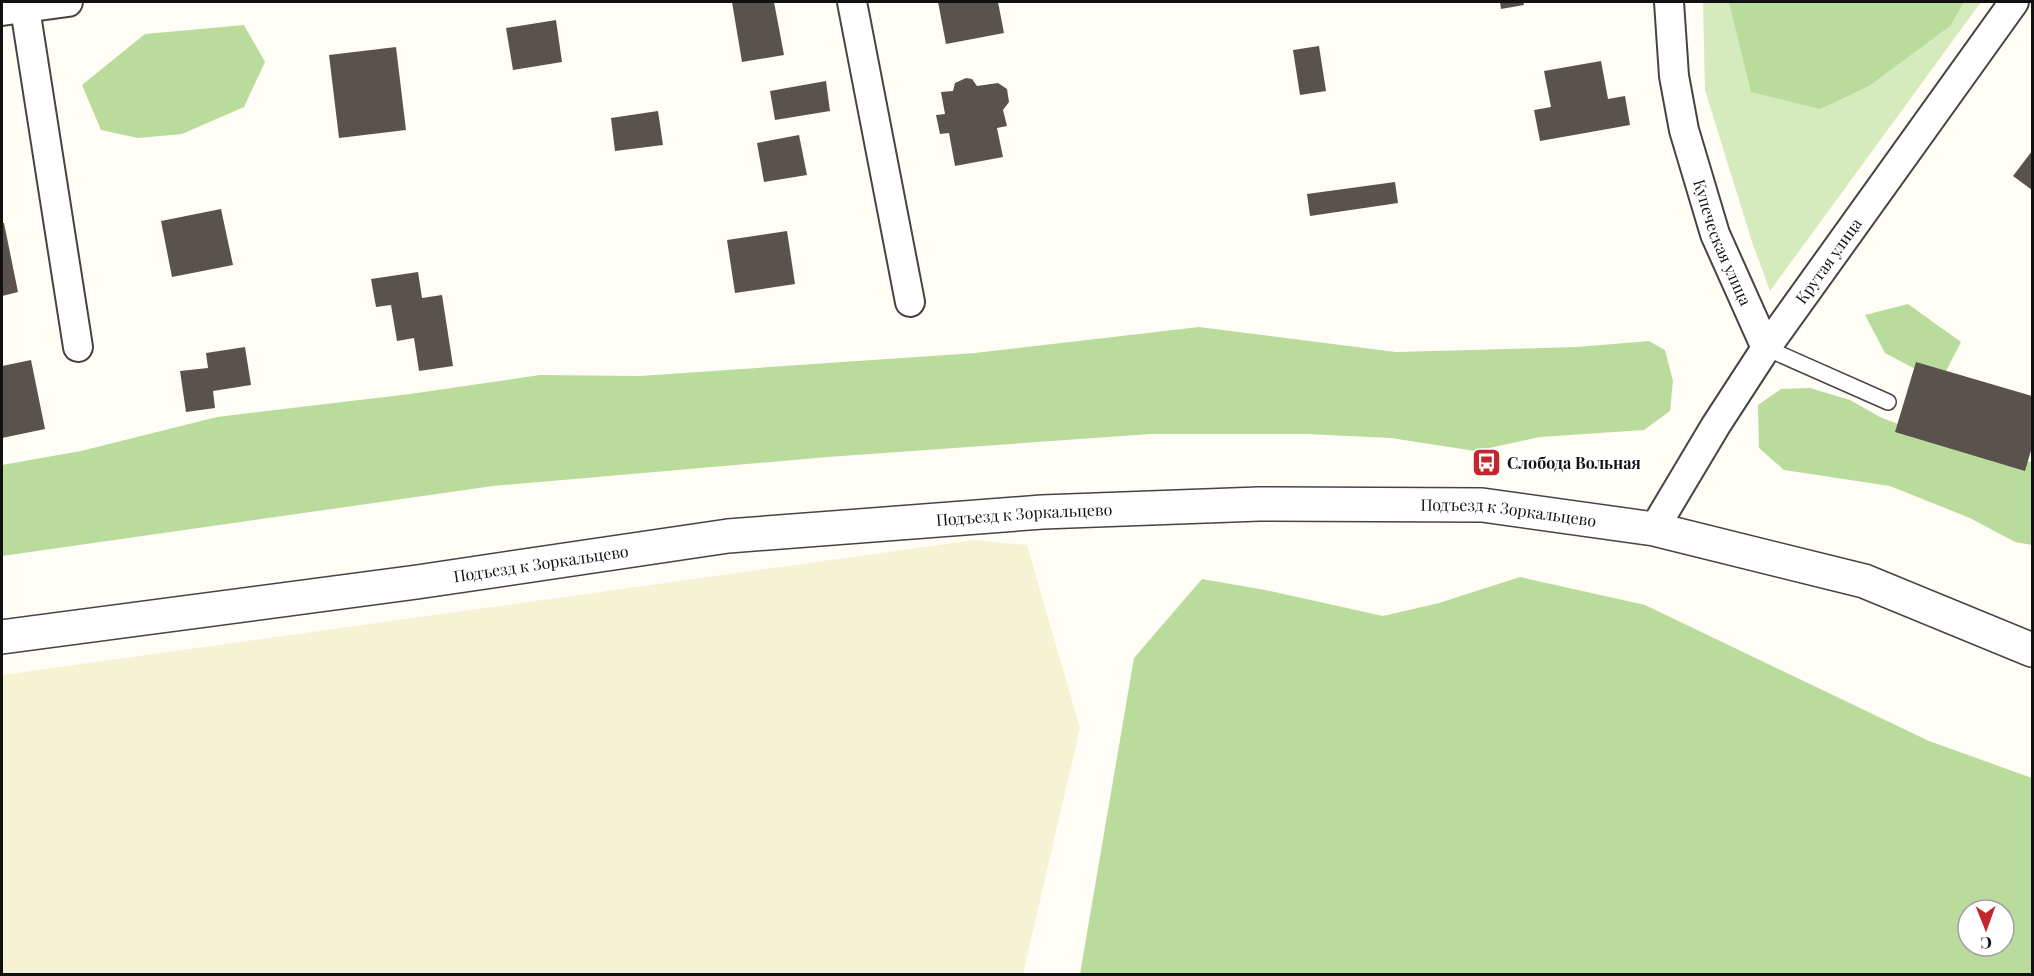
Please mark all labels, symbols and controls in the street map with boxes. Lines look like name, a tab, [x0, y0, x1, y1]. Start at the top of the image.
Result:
street label: Купеческая улица	[1689, 177, 1757, 309]
street label: Крутая улица	[1790, 214, 1866, 308]
bus stop icon: Слобода Вольная	[1470, 447, 1502, 479]
place label: Слобода Вольная	[1507, 452, 1641, 473]
street label: Подъезд к Зоркальцево	[1421, 494, 1598, 531]
street label: Подъезд к Зоркальцево	[935, 498, 1113, 530]
street label: Подъезд к Зоркальцево	[452, 540, 630, 586]
north arrow	[1956, 898, 2016, 958]
text: С	[1980, 933, 1992, 954]

